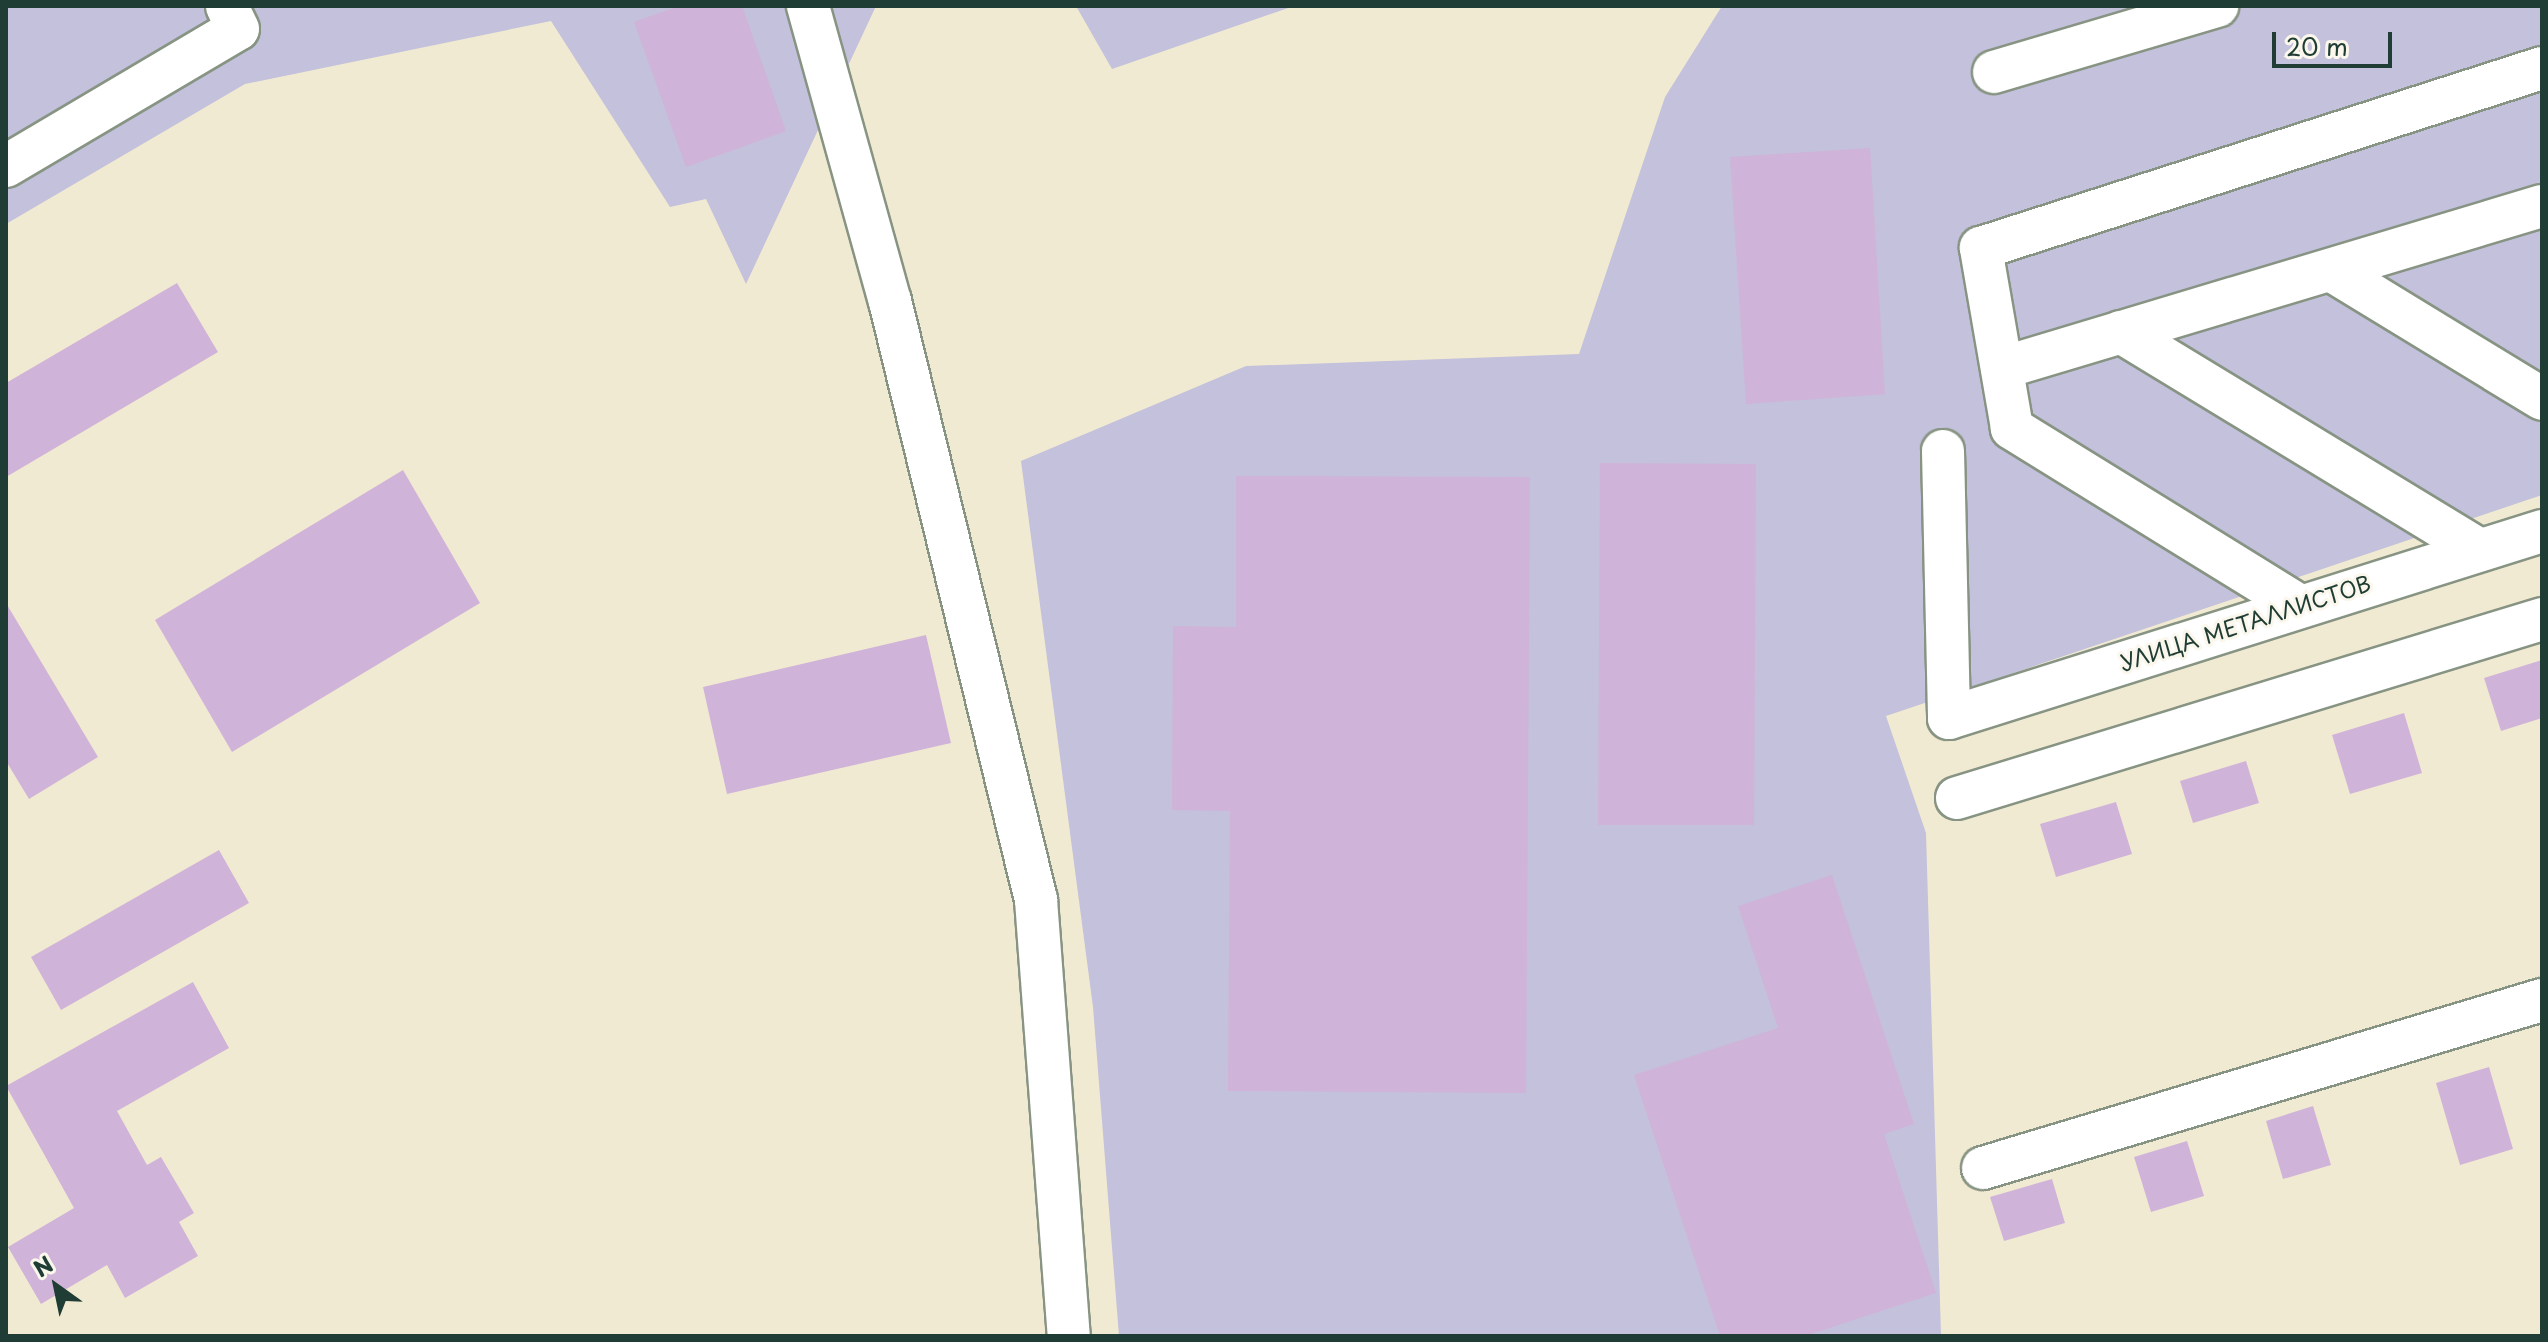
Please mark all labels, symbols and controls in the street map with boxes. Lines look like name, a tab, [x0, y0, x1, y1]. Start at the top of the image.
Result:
scale bar	[2276, 16, 2396, 66]
text: 20 m	[2286, 28, 2348, 64]
street label: УЛИЦА МЕТАЛЛИСТОВ	[2115, 569, 2375, 675]
north arrow	[16, 1246, 96, 1326]
text: N	[26, 1247, 59, 1284]

